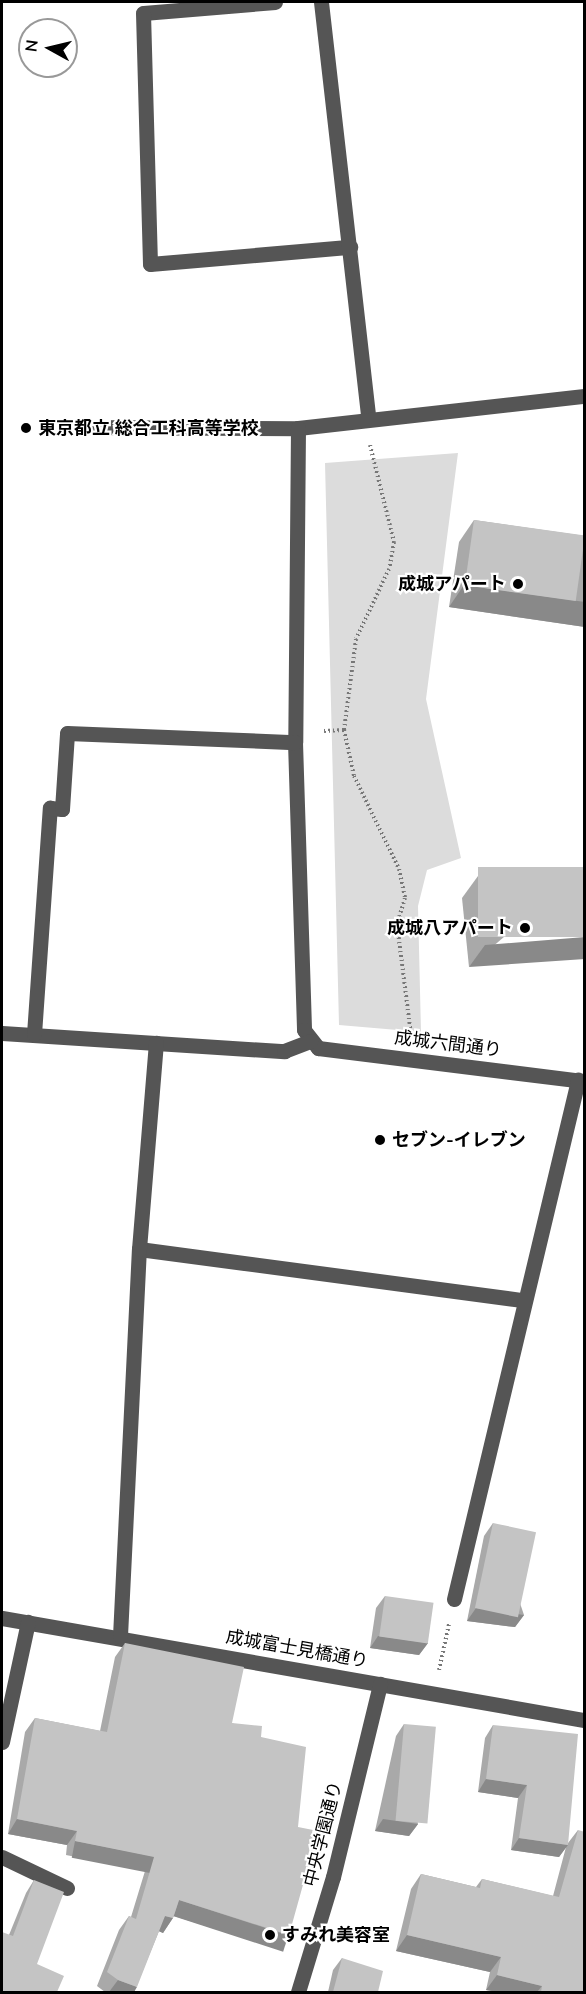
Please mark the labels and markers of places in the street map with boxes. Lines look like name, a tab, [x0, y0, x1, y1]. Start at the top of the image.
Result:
place label: 東京都立 総合工科高等学校	[38, 417, 259, 439]
marker: 東京都立 総合工科高等学校	[19, 421, 33, 435]
place label: 成城アパート	[398, 573, 506, 595]
marker: 成城アパート	[511, 577, 525, 591]
place label: 成城八アパート	[387, 917, 513, 939]
marker: 成城八アパート	[518, 921, 532, 935]
place label: セブン-イレブン	[392, 1129, 526, 1151]
marker: セブン-イレブン	[373, 1133, 387, 1147]
place label: すみれ美容室	[282, 1924, 390, 1946]
marker: すみれ美容室	[263, 1928, 277, 1942]

